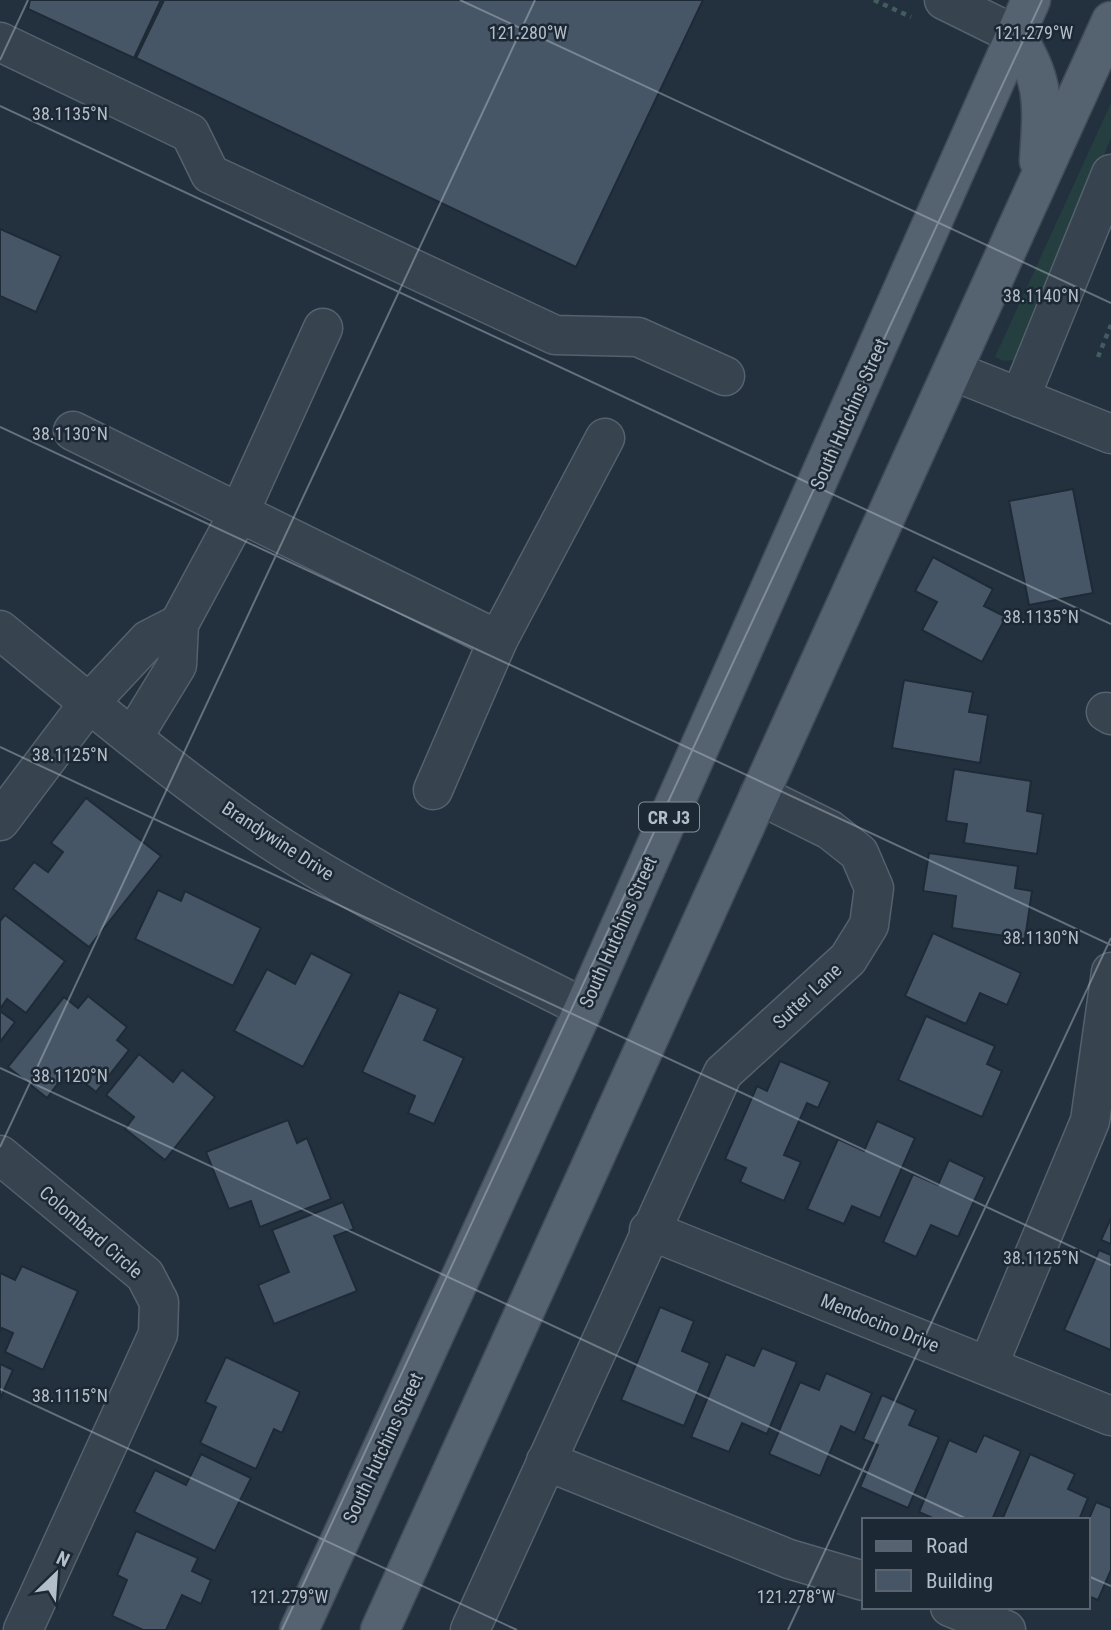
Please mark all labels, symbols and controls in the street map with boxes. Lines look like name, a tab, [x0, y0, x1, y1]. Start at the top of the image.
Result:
text: 121.280°W	[489, 22, 568, 43]
text: 121.279°W	[995, 22, 1074, 43]
text: 38.1135°N	[32, 103, 108, 124]
text: 38.1140°N	[1003, 285, 1079, 306]
street label: South Hutchins Street	[805, 335, 893, 493]
text: 38.1130°N	[32, 423, 108, 444]
text: 38.1135°N	[1003, 606, 1079, 627]
text: 38.1125°N	[32, 744, 108, 765]
street label: Brandywine Drive	[218, 796, 338, 886]
road number: CR J3	[639, 802, 699, 832]
street label: South Hutchins Street	[574, 853, 662, 1011]
text: 38.1130°N	[1003, 927, 1079, 948]
street label: Sutter Lane	[768, 958, 846, 1034]
text: 38.1120°N	[32, 1065, 108, 1086]
street label: Colombard Circle	[35, 1181, 147, 1283]
text: 38.1125°N	[1003, 1247, 1079, 1268]
street label: Mendocino Drive	[817, 1289, 943, 1357]
street label: South Hutchins Street	[338, 1369, 428, 1527]
text: 38.1115°N	[32, 1385, 108, 1406]
legend	[862, 1518, 1090, 1609]
text: Road	[926, 1534, 968, 1558]
north arrow	[21, 1539, 91, 1609]
text: N	[53, 1546, 73, 1572]
text: Building	[926, 1569, 993, 1593]
text: 121.279°W	[250, 1586, 329, 1607]
text: 121.278°W	[757, 1586, 836, 1607]

